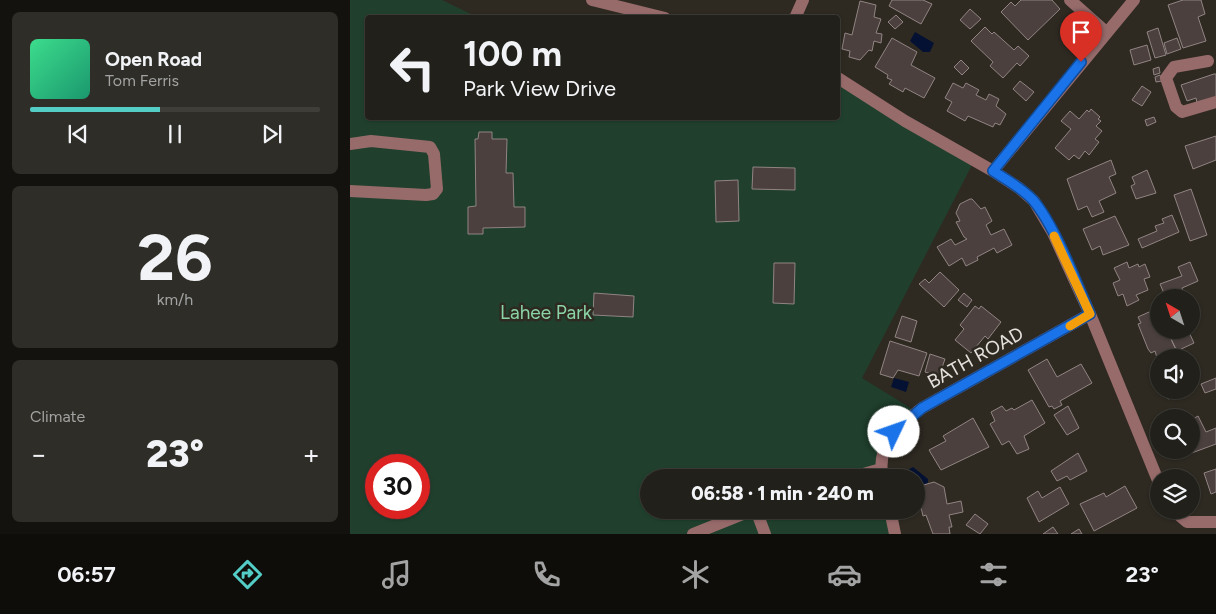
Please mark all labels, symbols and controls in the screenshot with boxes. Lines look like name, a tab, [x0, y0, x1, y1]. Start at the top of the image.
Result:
pin	[1060, 11, 1102, 62]
icon: arrive	[1067, 18, 1095, 46]
text: 100 m	[463, 33, 562, 75]
icon: left	[380, 35, 445, 100]
text: Open Road	[105, 48, 202, 71]
text: Tom Ferris	[105, 71, 179, 90]
text: Park View Drive	[463, 75, 616, 102]
icon: previous	[64, 120, 92, 148]
icon: pause	[161, 120, 189, 148]
icon: next	[258, 120, 286, 148]
text: 26	[137, 218, 213, 296]
north arrow	[1150, 289, 1200, 339]
map controls	[1150, 289, 1200, 519]
text: km/h	[157, 290, 193, 309]
park label: Lahee Park	[500, 301, 593, 324]
street label: BATH ROAD	[923, 322, 1027, 393]
button: sound	[1150, 349, 1200, 399]
position arrow	[867, 405, 919, 457]
text: Climate	[30, 407, 85, 426]
button: search	[1150, 409, 1200, 459]
text: 23°	[146, 431, 204, 477]
text: −	[30, 437, 47, 471]
text: +	[303, 437, 320, 471]
speed limit sign: 30	[365, 454, 430, 519]
button: layers	[1150, 469, 1200, 519]
text: 06:58 · 1 min · 240 m	[691, 482, 874, 505]
icon: directions	[230, 557, 265, 592]
icon: music	[379, 557, 414, 592]
icon: phone	[529, 557, 564, 592]
icon: climate	[678, 557, 713, 592]
icon: car	[827, 557, 862, 592]
icon: filters	[976, 557, 1011, 592]
text: 06:57	[57, 561, 116, 588]
text: 23°	[1126, 561, 1159, 588]

